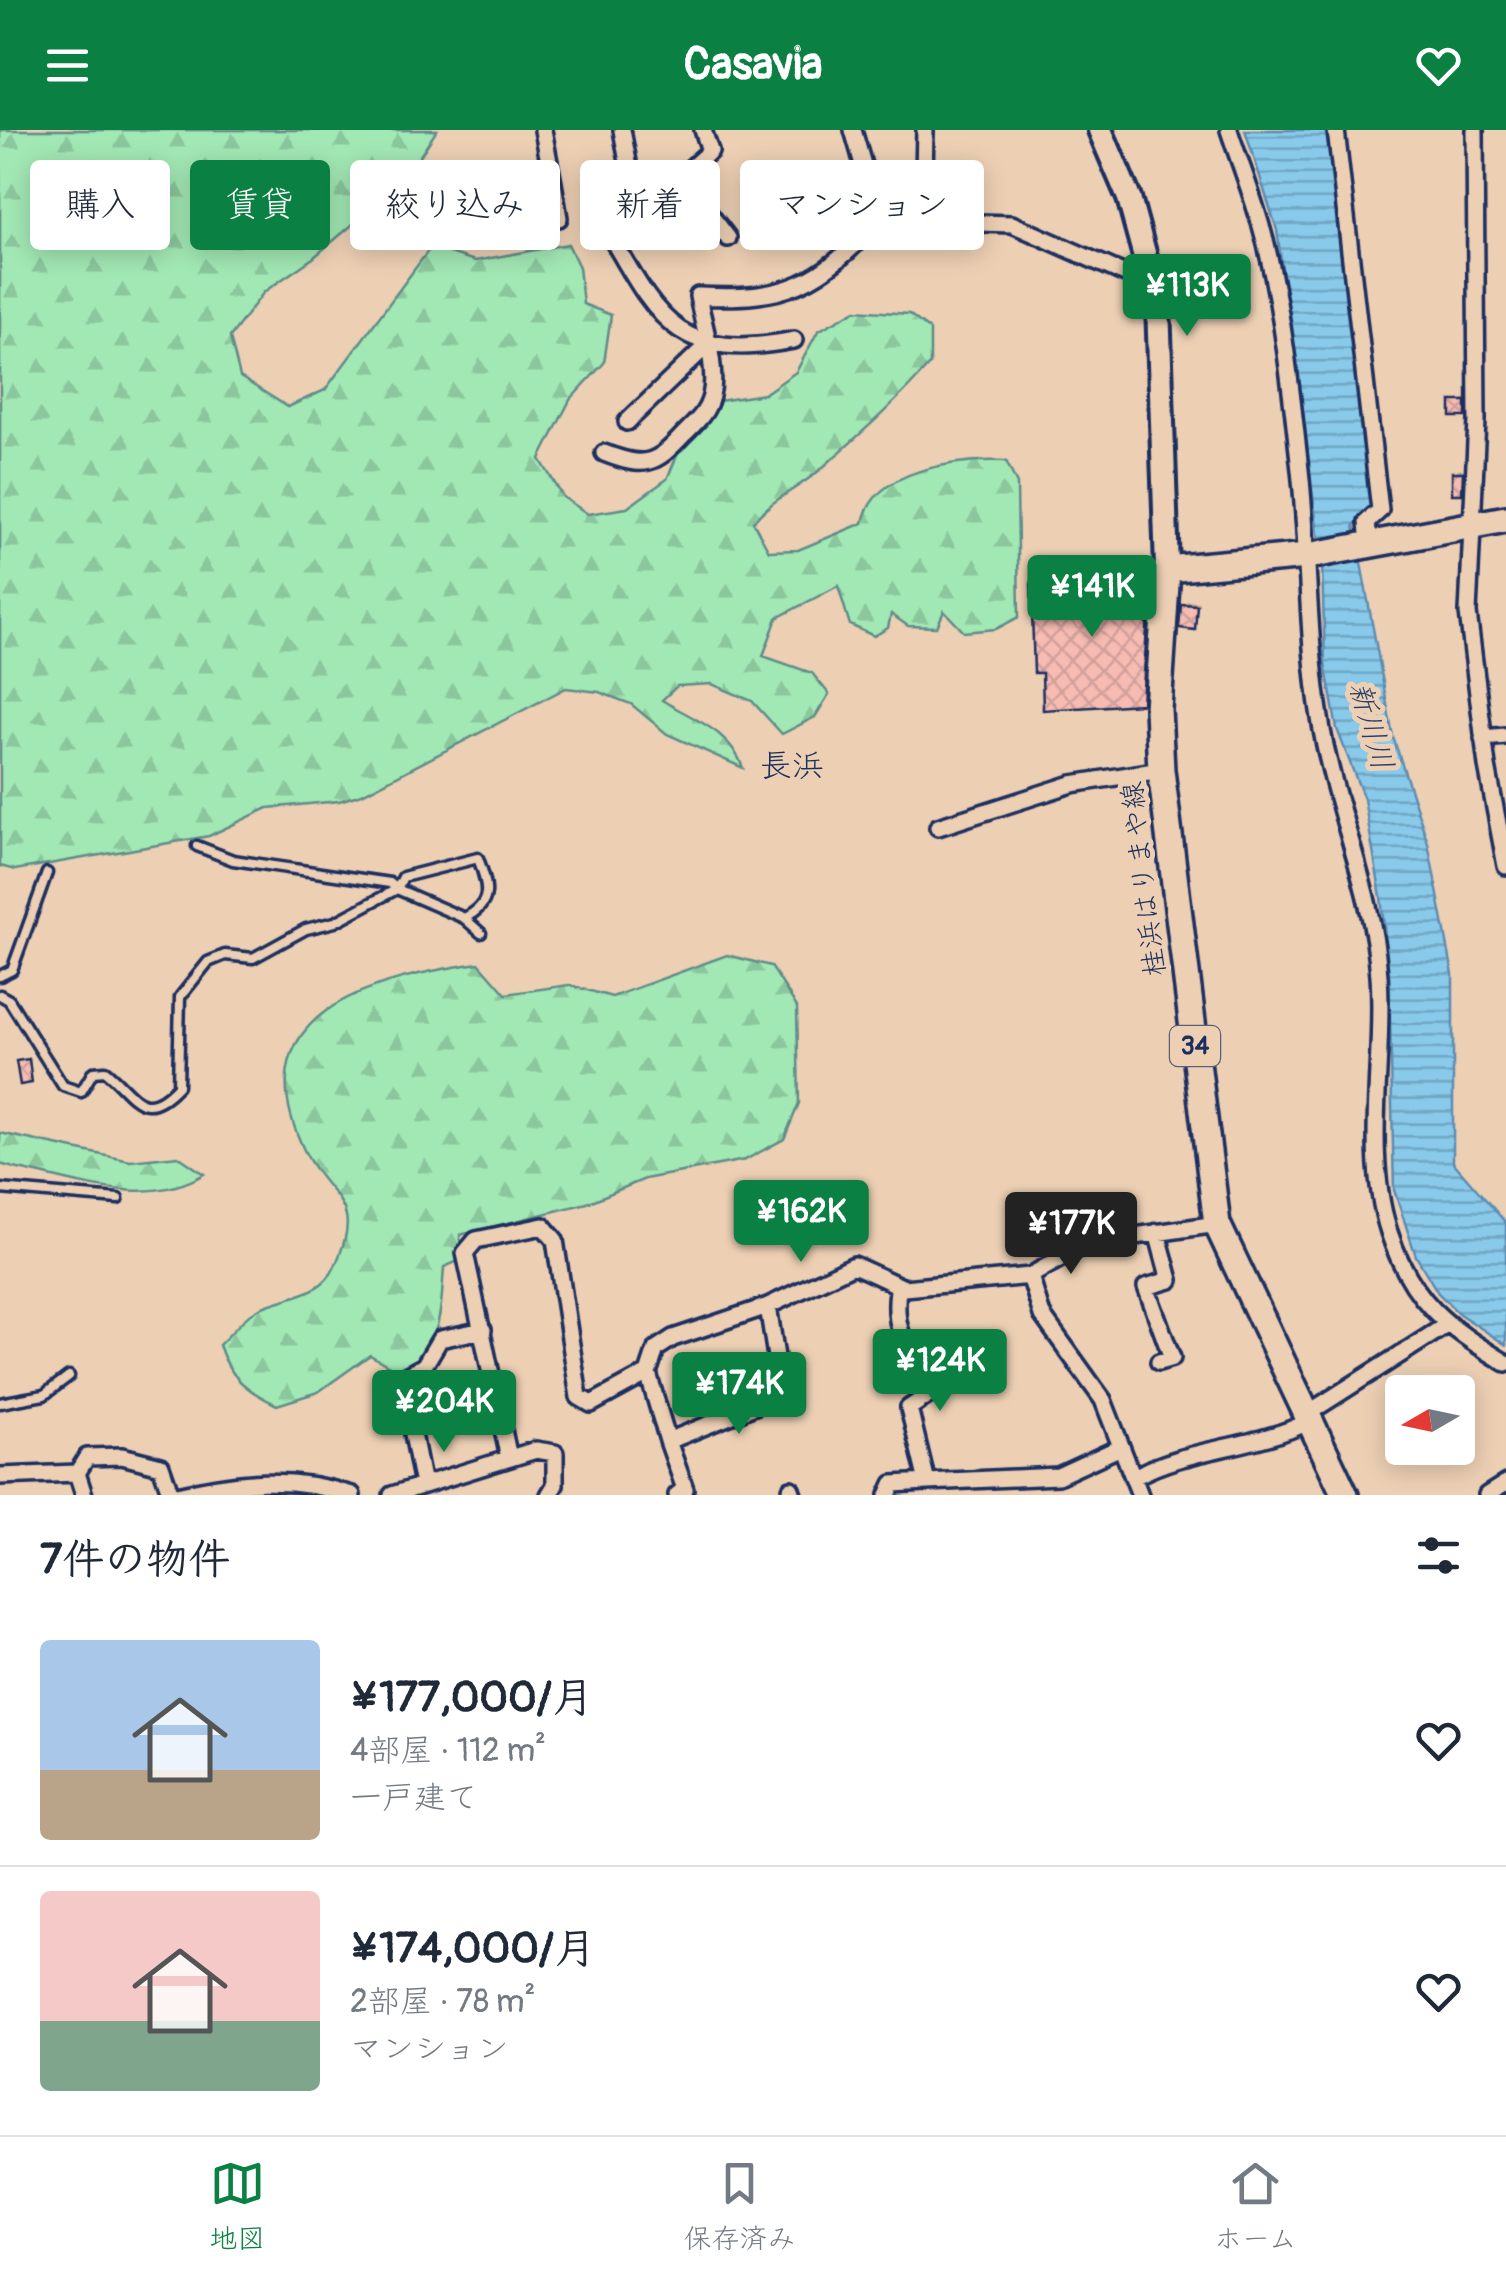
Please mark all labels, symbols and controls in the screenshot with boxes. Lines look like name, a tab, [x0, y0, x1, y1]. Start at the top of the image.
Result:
text: Casavia	[684, 37, 822, 93]
icon: menu	[40, 38, 95, 93]
icon: heart	[1411, 38, 1466, 93]
chip: 購入	[30, 160, 170, 250]
chip: 賃貸	[190, 160, 330, 250]
chip: 絞り込み	[350, 160, 560, 250]
chip: 新着	[580, 160, 720, 250]
chip: マンション	[740, 160, 984, 250]
pin: ¥113K	[1117, 254, 1257, 339]
text: ¥113K	[1145, 266, 1229, 306]
pin: ¥141K	[1022, 555, 1162, 640]
text: ¥141K	[1049, 567, 1135, 607]
water label: 新川川	[1341, 678, 1401, 774]
district label: 長浜	[760, 746, 824, 786]
street label: 桂浜はりまや線	[1115, 780, 1173, 978]
road number: 34	[1170, 1026, 1220, 1066]
pin: ¥162K	[731, 1180, 871, 1265]
text: ¥162K	[756, 1192, 846, 1232]
pin: ¥177K	[1001, 1192, 1141, 1277]
text: ¥177K	[1027, 1204, 1115, 1244]
pin: ¥124K	[870, 1329, 1010, 1414]
text: ¥124K	[895, 1341, 985, 1381]
pin: ¥174K	[669, 1352, 809, 1437]
text: ¥174K	[694, 1364, 784, 1404]
pin: ¥204K	[374, 1370, 514, 1455]
north arrow	[1385, 1375, 1475, 1465]
map controls	[1385, 1375, 1475, 1465]
text: ¥204K	[394, 1382, 494, 1422]
icon: filters	[1411, 1528, 1466, 1583]
text: 7件の物件	[40, 1534, 230, 1586]
text: ¥177,000/月	[350, 1672, 594, 1724]
icon: home	[120, 1680, 240, 1800]
icon: heart	[1411, 1713, 1466, 1768]
text: 4部屋 · 112 m²	[350, 1731, 546, 1771]
text: 一戸建て	[350, 1778, 478, 1818]
text: ¥174,000/月	[350, 1923, 596, 1975]
icon: home	[120, 1931, 240, 2051]
icon: heart	[1411, 1964, 1466, 2019]
text: 2部屋 · 78 m²	[350, 1982, 535, 2022]
text: マンション	[350, 2029, 509, 2069]
tab: 地図	[209, 2156, 265, 2257]
tab: 保存済み	[684, 2156, 796, 2257]
tab: ホーム	[1214, 2156, 1297, 2257]

